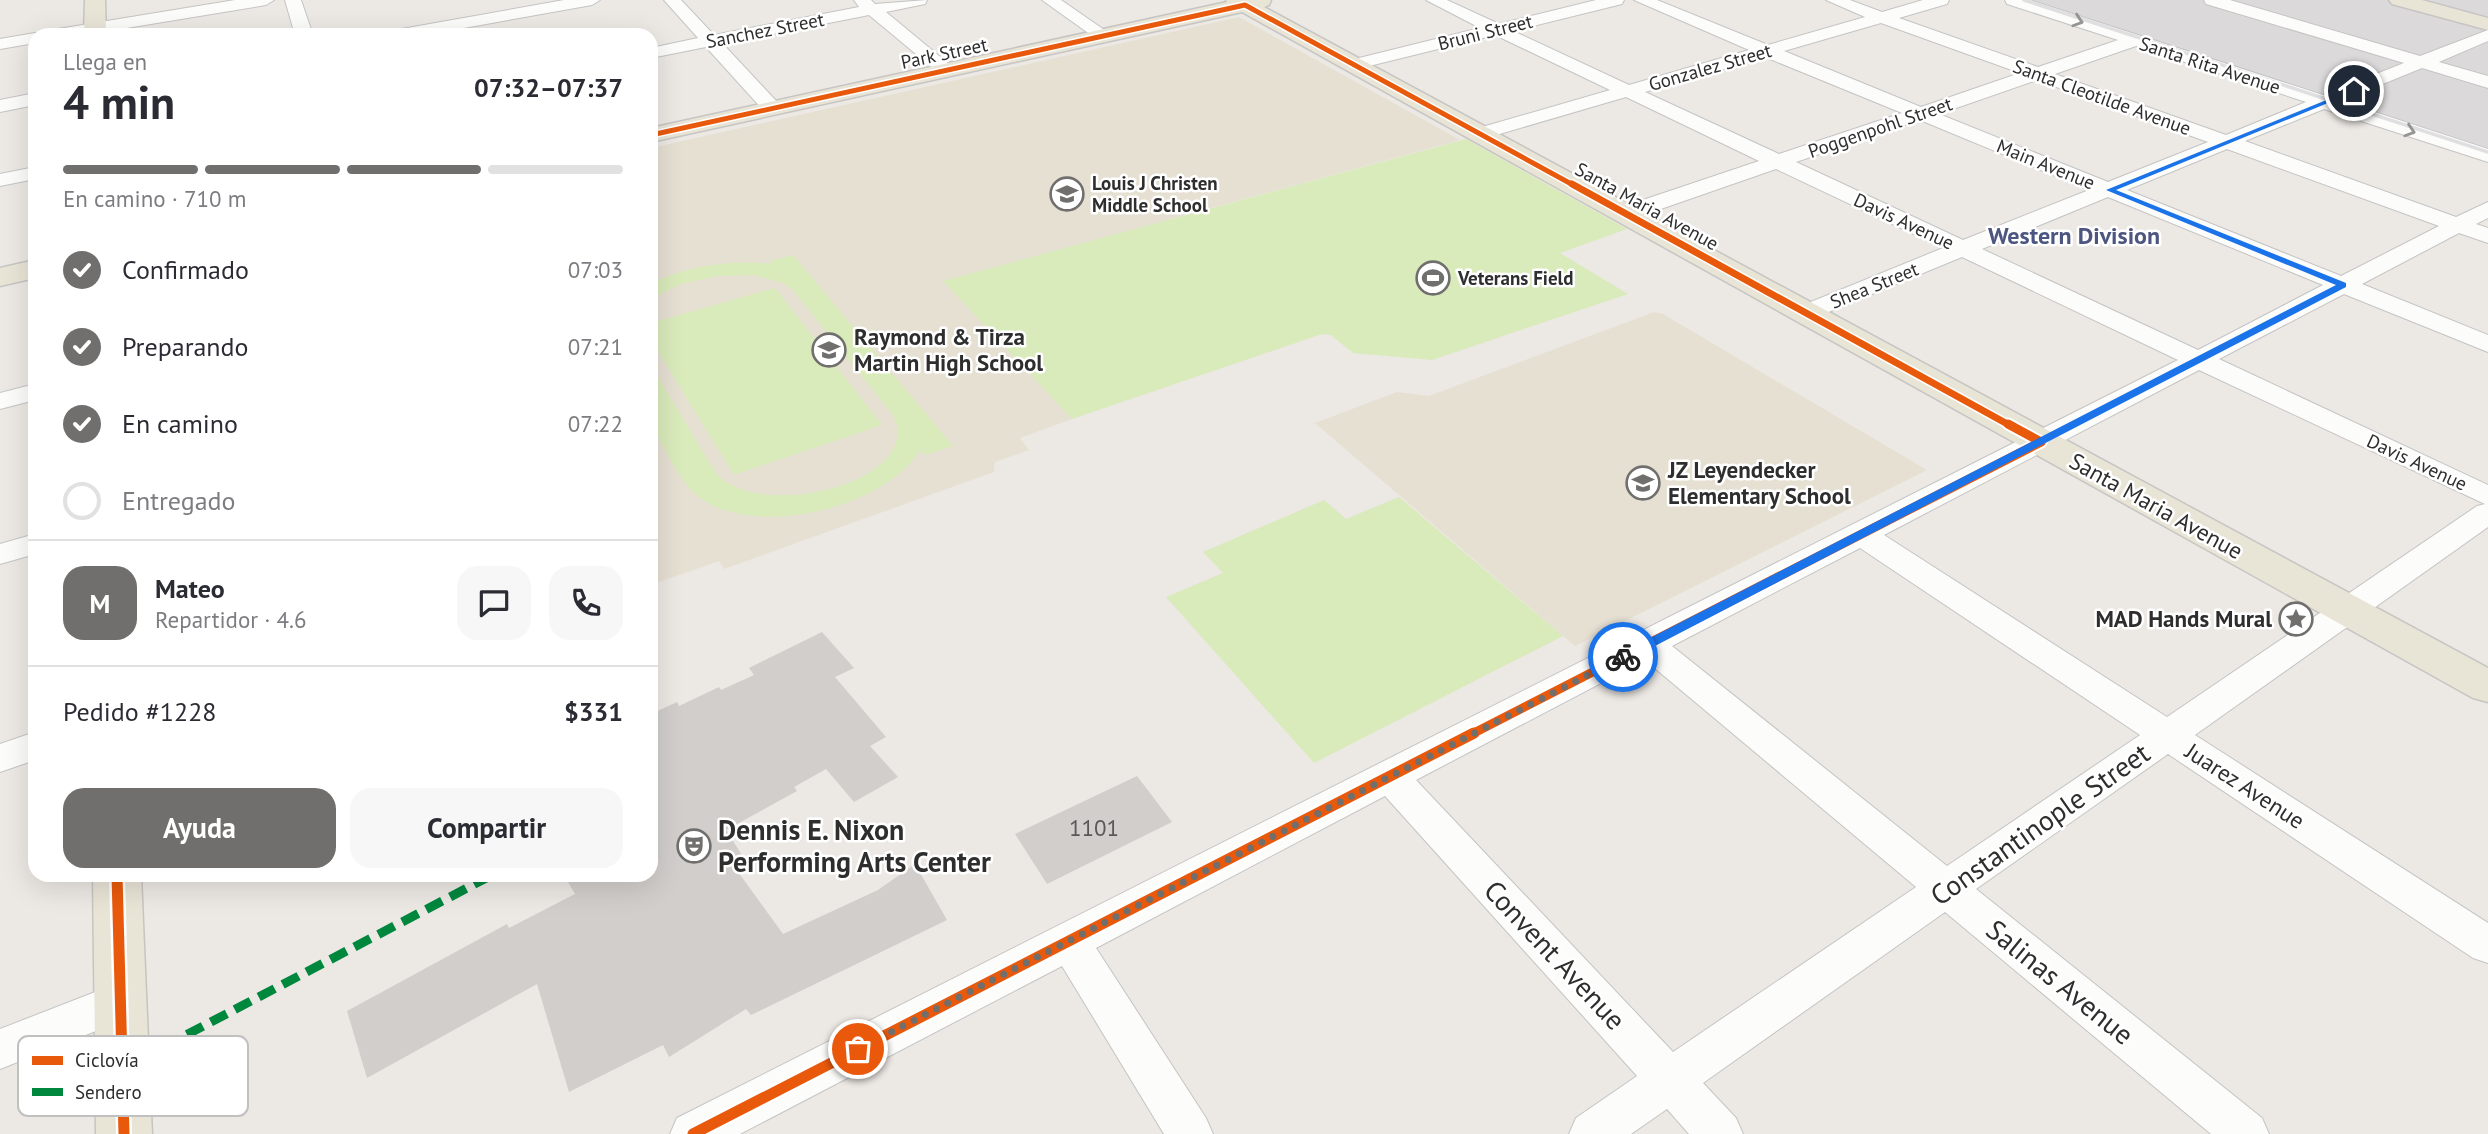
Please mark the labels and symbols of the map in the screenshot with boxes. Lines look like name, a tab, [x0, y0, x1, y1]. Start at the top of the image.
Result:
street label: Sanchez Street	[704, 7, 827, 53]
street label: Bruni Street	[1435, 9, 1535, 55]
one-way arrow	[2071, 13, 2083, 27]
street label: Santa Rita Avenue	[2136, 31, 2284, 99]
street label: Park Street	[898, 32, 990, 74]
street label: Gonzalez Street	[1646, 38, 1775, 96]
street label: Santa Cleotilde Avenue	[2010, 54, 2194, 140]
pin	[2324, 61, 2384, 121]
street label: Poggenpohl Street	[1805, 91, 1956, 163]
one-way arrow	[2404, 122, 2416, 137]
street label: Main Avenue	[1993, 133, 2099, 195]
street label: Santa Maria Avenue	[1571, 157, 1723, 255]
place label: Louis J Christen Middle School	[1092, 171, 1218, 217]
school or university icon: Louis J Christen Middle School	[1048, 175, 1086, 213]
street label: Davis Avenue	[1850, 187, 1958, 255]
district label: Western Division	[1988, 220, 2160, 251]
street label: Shea Street	[1826, 256, 1922, 314]
sports icon: Veterans Field	[1414, 259, 1452, 297]
place label: Veterans Field	[1457, 266, 1573, 290]
place label: Raymond & Tirza Martin High School	[854, 322, 1043, 377]
school or university icon: Raymond & Tirza Martin High School	[810, 331, 848, 369]
street label: Davis Avenue	[2363, 428, 2471, 496]
street label: Santa Maria Avenue	[2064, 446, 2248, 565]
place label: JZ Leyendecker Elementary School	[1667, 455, 1851, 510]
school or university icon: JZ Leyendecker Elementary School	[1624, 464, 1662, 502]
place icon: MAD Hands Mural	[2277, 600, 2315, 638]
place label: MAD Hands Mural	[2095, 604, 2272, 633]
courier	[1588, 622, 1658, 692]
street label: Constantinople Street	[1923, 734, 2157, 913]
street label: Juarez Avenue	[2179, 736, 2310, 835]
place label: Dennis E. Nixon Performing Arts Center	[718, 811, 991, 880]
house number: 1101	[1069, 813, 1119, 842]
theatre icon: Dennis E. Nixon Performing Arts Center	[675, 827, 713, 865]
street label: Convent Avenue	[1477, 872, 1634, 1037]
street label: Salinas Avenue	[1979, 911, 2142, 1052]
pin	[828, 1019, 888, 1079]
legend	[18, 1036, 248, 1116]
text: Ciclovía	[75, 1048, 139, 1072]
text: Sendero	[75, 1080, 142, 1104]

